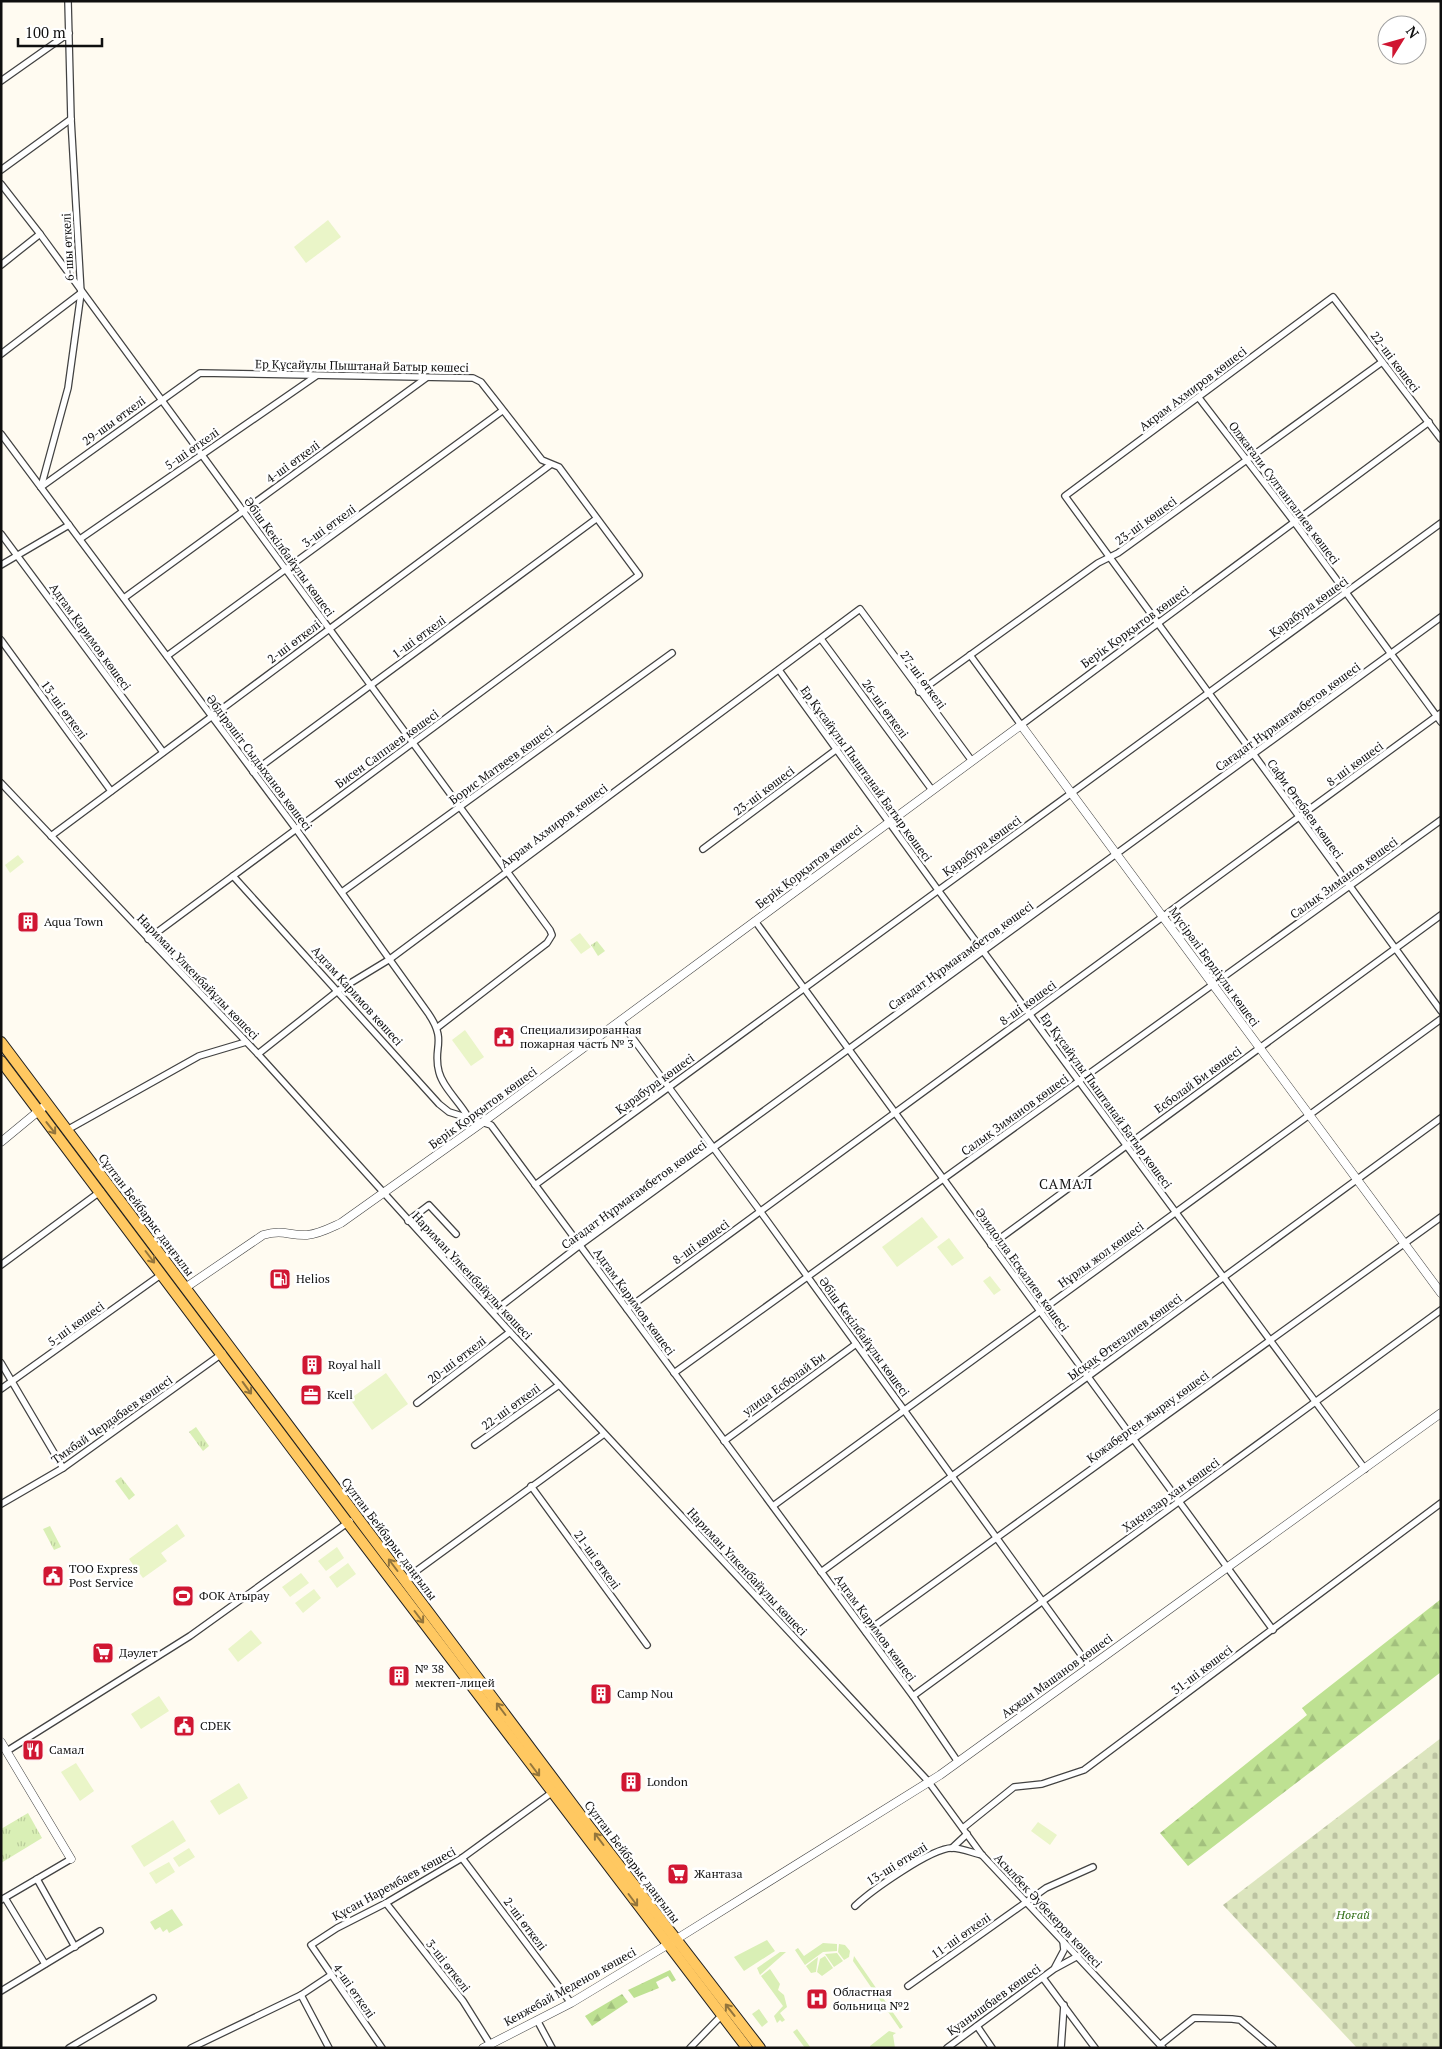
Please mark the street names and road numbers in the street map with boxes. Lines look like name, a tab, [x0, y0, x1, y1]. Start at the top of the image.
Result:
street label: 6-шы өткелі	[58, 212, 77, 281]
street label: 22-ші көшесі	[1368, 328, 1423, 396]
street label: Акрам Ахмиров көшесі	[1136, 343, 1250, 434]
street label: Ер Құсайұлы Пыштанай Батыр көшесі	[255, 356, 469, 375]
street label: 29-шы өткелі	[79, 392, 149, 449]
street label: Олжағали Султангалиев көшесі	[1226, 418, 1343, 568]
street label: 5-ші өткелі	[162, 424, 222, 473]
street label: 4-ші өткелі	[263, 437, 323, 486]
street label: 23-шi көшесi	[1112, 493, 1180, 548]
street label: Әбіш Кекілбайұлы көшесі	[241, 494, 338, 620]
street label: 3-ші өткелі	[299, 501, 359, 550]
street label: Қарабура көшесі	[1267, 573, 1351, 640]
street label: Адгам Каримов көшесі	[46, 580, 135, 694]
street label: Берік Қорқытов көшесі	[1078, 582, 1192, 671]
street label: 1-ші өткелі	[389, 612, 449, 661]
street label: 2-ші өткелі	[264, 617, 324, 666]
street label: 27-ші өткелі	[897, 648, 950, 712]
street label: Сағадат Нұрмағамбетов көшесі	[1212, 659, 1363, 774]
street label: 26-ші өткелі	[859, 676, 912, 741]
street label: 13-ші өткелі	[38, 677, 91, 742]
street label: Ер Құсайұлы Пыштанай Батыр көшесі	[798, 683, 935, 865]
street label: Әбдірәшіт Сыдыханов көшесі	[203, 692, 316, 834]
street label: Бисен Саппаев көшесі	[332, 706, 442, 791]
street label: Борис Матвеев көшесі	[446, 722, 556, 807]
street label: 8-шi көшесi	[1324, 738, 1386, 789]
street label: Сафи Өтебаев көшесі	[1264, 756, 1347, 862]
street label: 23-шi көшесi	[730, 763, 798, 818]
street label: Акрам Ахмиров көшесі	[497, 780, 611, 871]
street label: Қарабура көшесі	[940, 812, 1024, 879]
street label: Берік Қорқытов көшесі	[752, 821, 865, 912]
street label: Салық Зиманов көшесі	[1287, 833, 1401, 922]
street label: Сағадат Нұрмағамбетов көшесі	[885, 898, 1036, 1013]
street label: Мүсірәлі Бердіұлы көшесі	[1166, 904, 1263, 1030]
street label: Нариман Үлкенбайұлы көшесі	[134, 911, 263, 1043]
street label: Адгам Каримов көшесі	[309, 943, 406, 1049]
street label: 8-шi көшесi	[997, 977, 1059, 1028]
street label: Ер Құсайұлы Пыштанай Батыр көшесі	[1038, 1010, 1175, 1192]
street label: Есболай Би көшесі	[1151, 1043, 1244, 1116]
street label: Қарабура көшесі	[613, 1050, 697, 1117]
street label: Берік Қорқытов көшесі	[426, 1063, 540, 1152]
street label: Салық Зиманов көшесі	[958, 1070, 1072, 1159]
street label: Сағадат Нұрмағамбетов көшесі	[558, 1137, 709, 1252]
street label: Сұлтан Бейбарыс даңғылы	[95, 1150, 197, 1279]
street label: Әзидолла Есқалиев көшесі	[972, 1205, 1073, 1335]
street label: Нариман Үлкенбайұлы көшесі	[409, 1209, 536, 1343]
street label: 8-шi көшесi	[670, 1216, 732, 1267]
street label: Нұрлы жол көшесі	[1055, 1218, 1147, 1291]
street label: Адгам Каримов көшесі	[590, 1245, 679, 1359]
street label: Әбіш Кекілбайұлы көшесі	[816, 1274, 913, 1400]
street label: Ысқақ Өтеғалиев көшесі	[1065, 1290, 1185, 1383]
street label: 5-ші көшесі	[45, 1298, 107, 1349]
street label: 20-ші өткелі	[425, 1333, 489, 1386]
street label: улица Есболай Би	[739, 1348, 828, 1419]
street label: Қожаберген жырау көшесі	[1084, 1367, 1212, 1466]
street label: Тмкбай Чердабаев көшесі	[48, 1372, 175, 1467]
street label: 22-ші өткелі	[478, 1380, 543, 1433]
street label: Хақназар хан көшесі	[1119, 1454, 1222, 1535]
street label: Сұлтан Бейбарыс даңғылы	[338, 1474, 440, 1603]
street label: Нариман Үлкенбайұлы көшесі	[684, 1505, 811, 1639]
street label: 21-ші өткелі	[571, 1527, 624, 1592]
street label: Адгам Каримов көшесі	[831, 1571, 920, 1685]
street label: Ақжан Машанов көшесі	[998, 1630, 1116, 1721]
street label: 31-ші көшесі	[1168, 1642, 1236, 1697]
street label: Сұлтан Бейбарыс даңғылы	[581, 1797, 683, 1926]
street label: 13-ші өткелі	[863, 1839, 930, 1888]
street label: Құсан Нарембаев көшесі	[330, 1843, 458, 1924]
street label: Асылбек Әубекеров көшесі	[991, 1850, 1106, 1971]
street label: 2-ші өткелі	[501, 1894, 550, 1954]
street label: 11-ші өткелі	[928, 1909, 994, 1962]
street label: 3-ші өткелі	[423, 1936, 474, 1995]
street label: Кенжебай Меденов көшесі	[501, 1944, 639, 2029]
street label: Қуанышбаев көшесі	[944, 1960, 1044, 2039]
street label: 4-ші өткелі	[330, 1961, 379, 2021]

